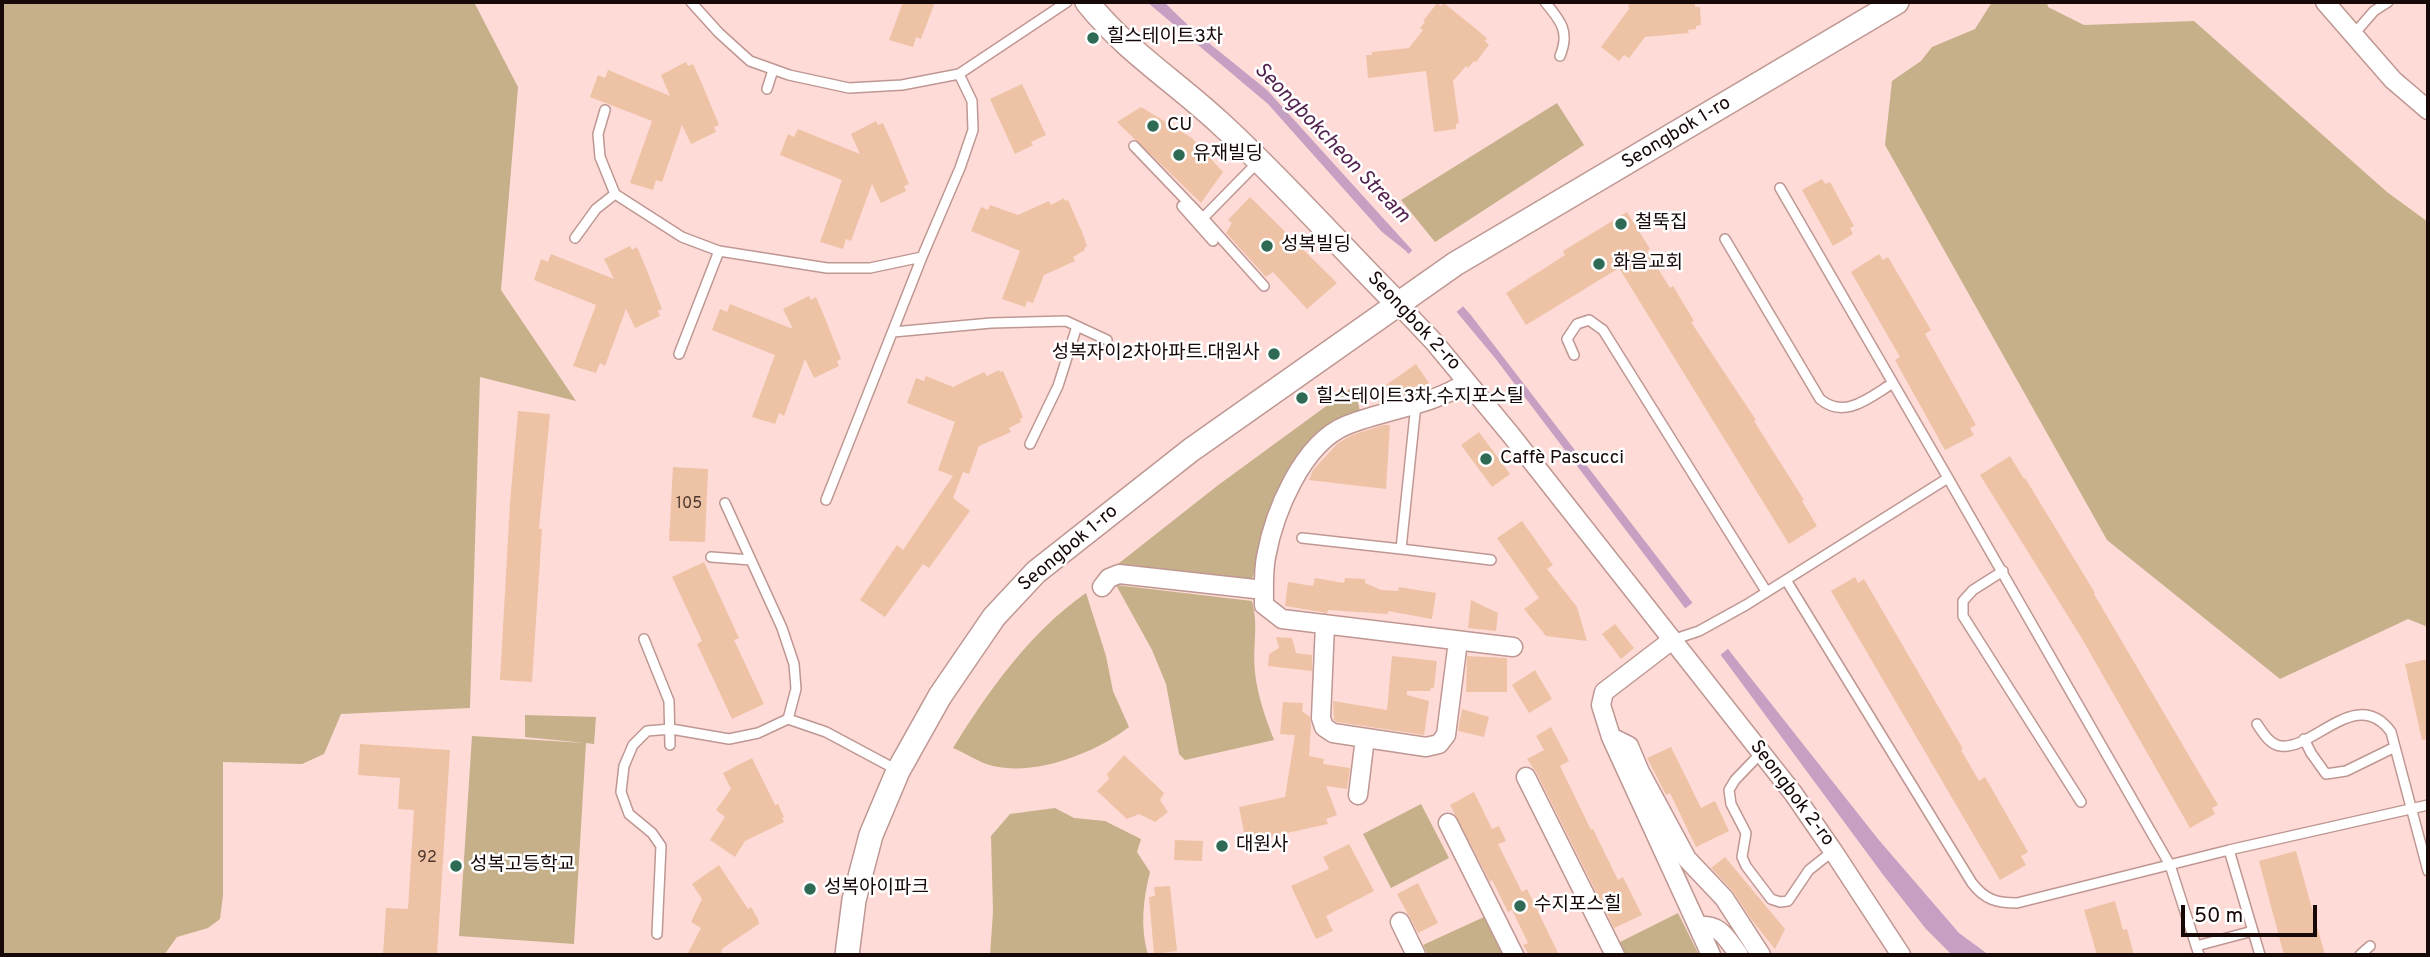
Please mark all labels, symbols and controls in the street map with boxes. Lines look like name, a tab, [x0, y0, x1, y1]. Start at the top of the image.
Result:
place label: 힐스테이트3차	[1107, 27, 1223, 49]
marker: 힐스테이트3차	[1085, 30, 1101, 46]
water label: Seongbokcheon Stream	[1248, 58, 1414, 230]
street label: Seongbok 1-ro	[1618, 93, 1736, 175]
place label: CU	[1167, 115, 1192, 137]
marker: CU	[1145, 118, 1161, 134]
place label: 유재빌딩	[1193, 144, 1263, 166]
marker: 유재빌딩	[1171, 147, 1187, 163]
place label: 철뚝집	[1635, 213, 1687, 235]
marker: 철뚝집	[1613, 216, 1629, 232]
place label: 성복빌딩	[1281, 235, 1351, 257]
marker: 성복빌딩	[1259, 238, 1275, 254]
place label: 화음교회	[1613, 253, 1683, 275]
marker: 화음교회	[1591, 256, 1607, 272]
street label: Seongbok 2-ro	[1361, 268, 1465, 376]
place label: 성복자이2차아파트.대원사	[1052, 343, 1260, 365]
marker: 성복자이2차아파트.대원사	[1266, 346, 1282, 362]
place label: 힐스테이트3차.수지포스틸	[1316, 387, 1524, 409]
marker: 힐스테이트3차.수지포스틸	[1294, 390, 1310, 406]
place label: Caffè Pascucci	[1500, 448, 1624, 470]
marker: Caffè Pascucci	[1478, 451, 1494, 467]
house number: 105	[676, 495, 702, 515]
street label: Seongbok 1-ro	[1015, 501, 1123, 597]
street label: Seongbok 2-ro	[1744, 737, 1838, 851]
place label: 대원사	[1236, 835, 1288, 857]
marker: 대원사	[1214, 838, 1230, 854]
house number: 92	[417, 849, 437, 869]
place label: 성복고등학교	[470, 855, 575, 877]
marker: 성복고등학교	[448, 858, 464, 874]
place label: 성복아이파크	[824, 878, 929, 900]
marker: 성복아이파크	[802, 881, 818, 897]
scale bar	[2185, 890, 2322, 934]
place label: 수지포스힐	[1534, 895, 1621, 917]
marker: 수지포스힐	[1512, 898, 1528, 914]
text: 50 m	[2194, 903, 2243, 930]

